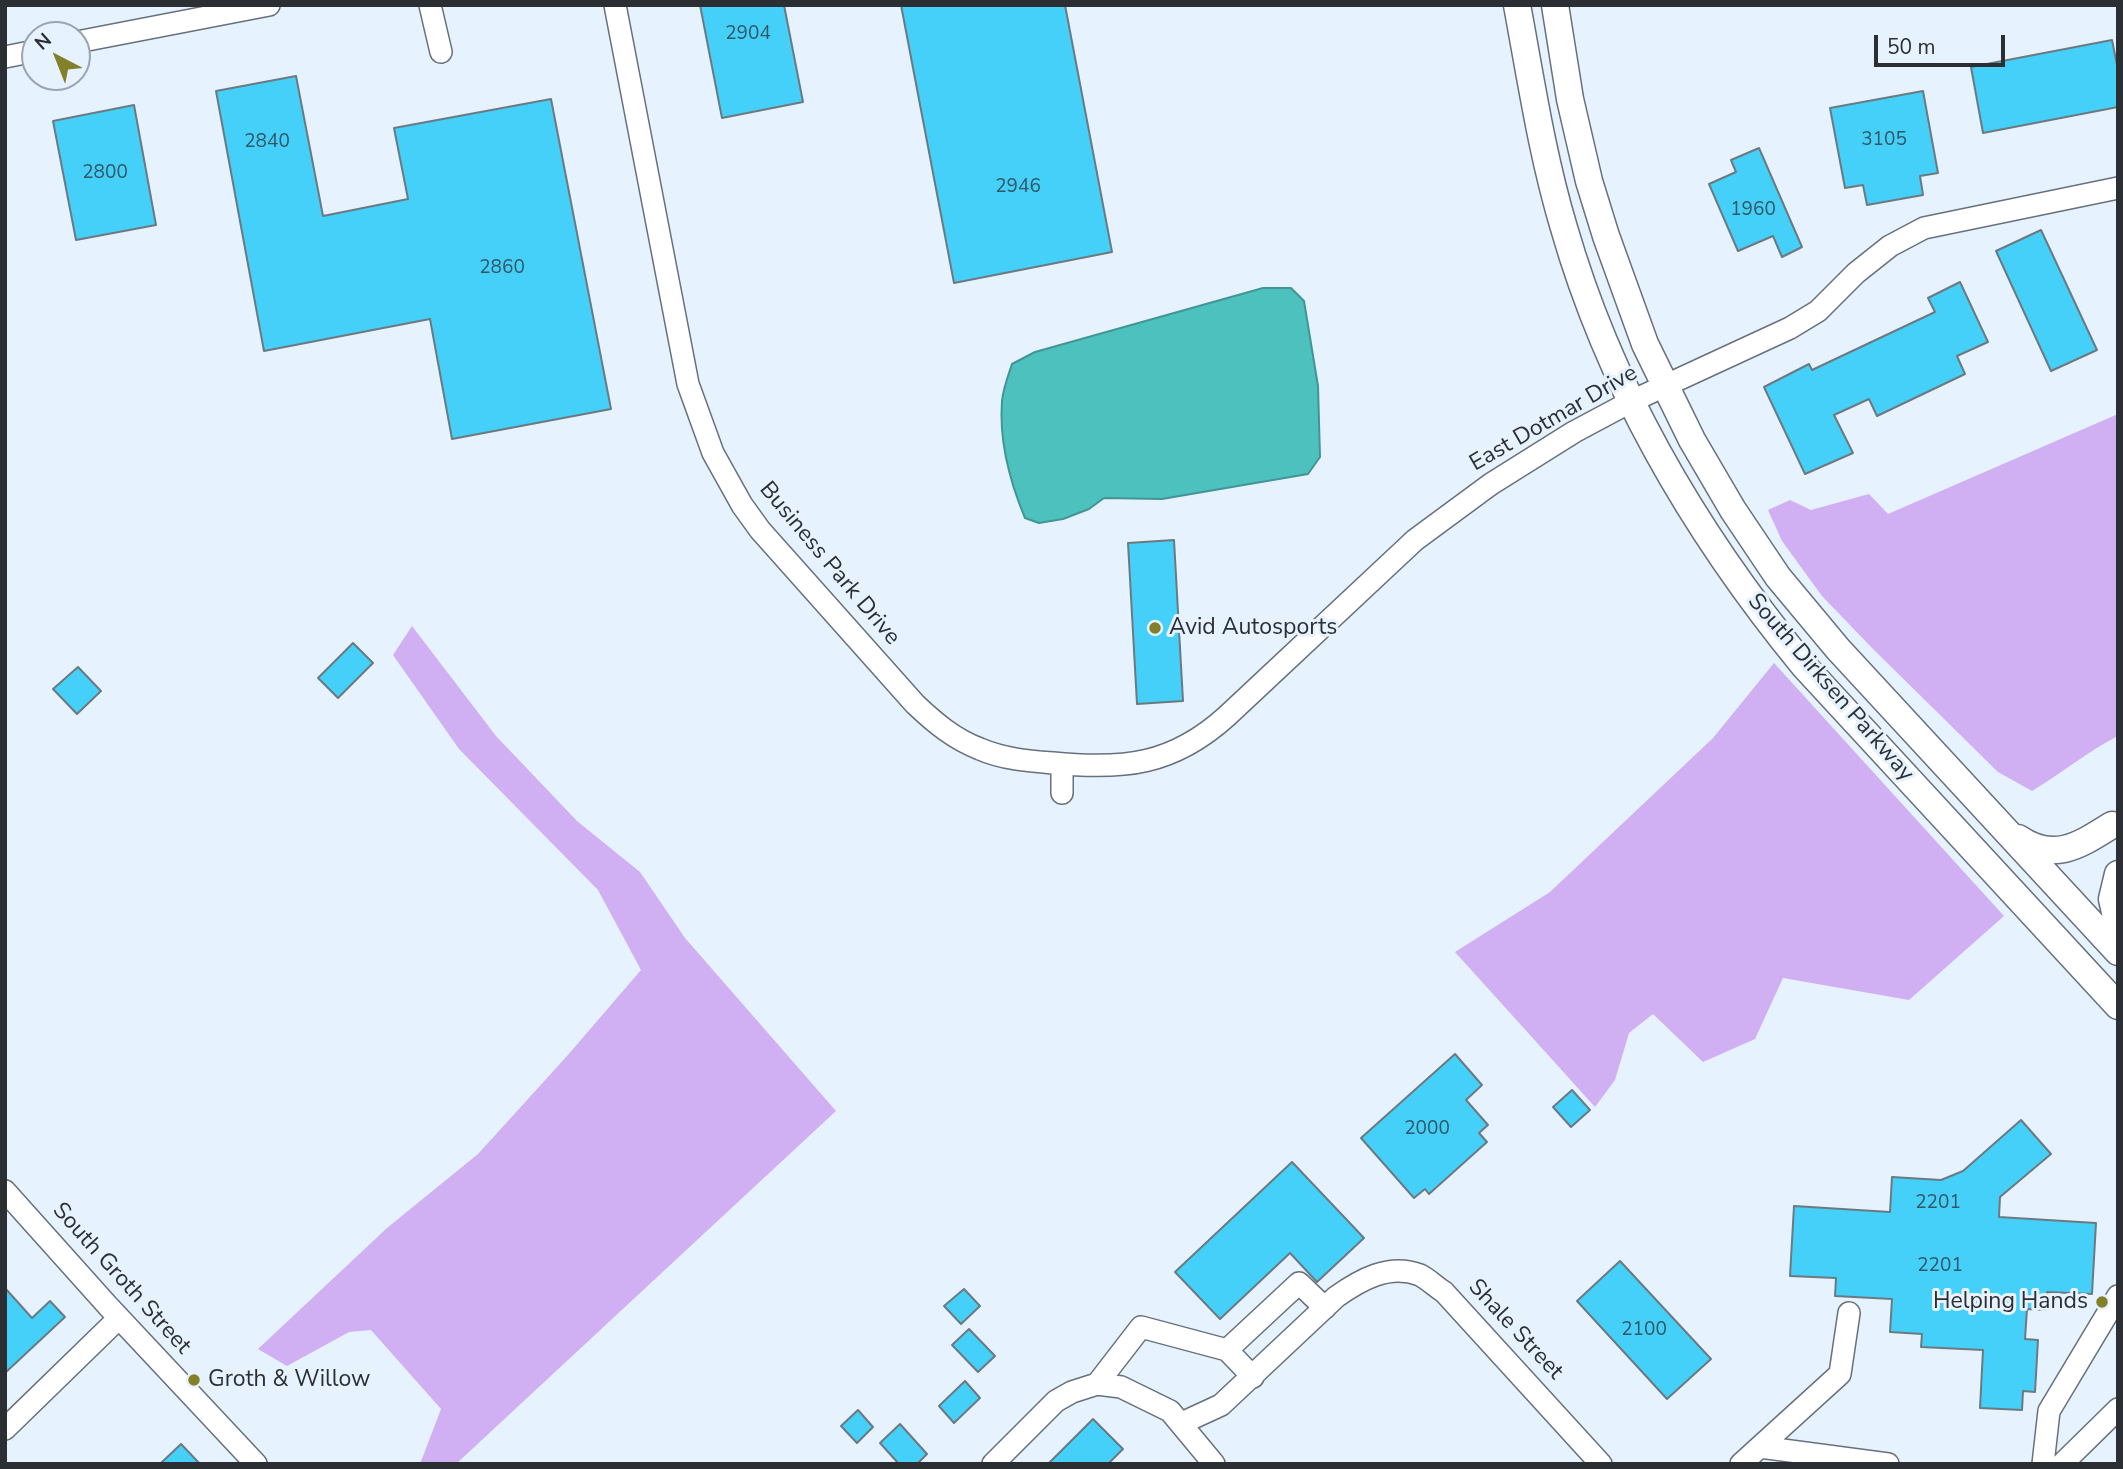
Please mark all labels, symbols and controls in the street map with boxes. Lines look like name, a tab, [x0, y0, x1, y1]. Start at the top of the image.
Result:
north arrow	[21, 21, 91, 91]
scale bar	[1878, 21, 2009, 65]
house number: 2904	[725, 23, 771, 45]
text: N	[29, 27, 57, 56]
text: 50 m	[1887, 33, 1936, 61]
house number: 3105	[1861, 129, 1907, 151]
house number: 2840	[244, 131, 290, 153]
house number: 2800	[82, 162, 128, 184]
house number: 2946	[995, 176, 1041, 198]
house number: 1960	[1730, 199, 1776, 221]
house number: 2860	[479, 257, 525, 279]
street label: East Dotmar Drive	[1465, 360, 1643, 478]
street label: Business Park Drive	[753, 477, 905, 651]
street label: South Dirksen Parkway	[1741, 589, 1919, 787]
place label: Avid Autosports	[1169, 614, 1337, 642]
marker: Avid Autosports	[1147, 620, 1163, 636]
house number: 2000	[1404, 1118, 1450, 1140]
house number: 2201	[1915, 1192, 1961, 1214]
street label: South Groth Street	[46, 1198, 196, 1360]
house number: 2201	[1917, 1255, 1963, 1277]
street label: Shale Street	[1462, 1274, 1568, 1386]
place label: Helping Hands	[1933, 1288, 2088, 1316]
marker: Helping Hands	[2094, 1294, 2110, 1310]
house number: 2100	[1621, 1319, 1667, 1341]
place label: Groth & Willow	[208, 1366, 370, 1394]
marker: Groth & Willow	[186, 1372, 202, 1388]

